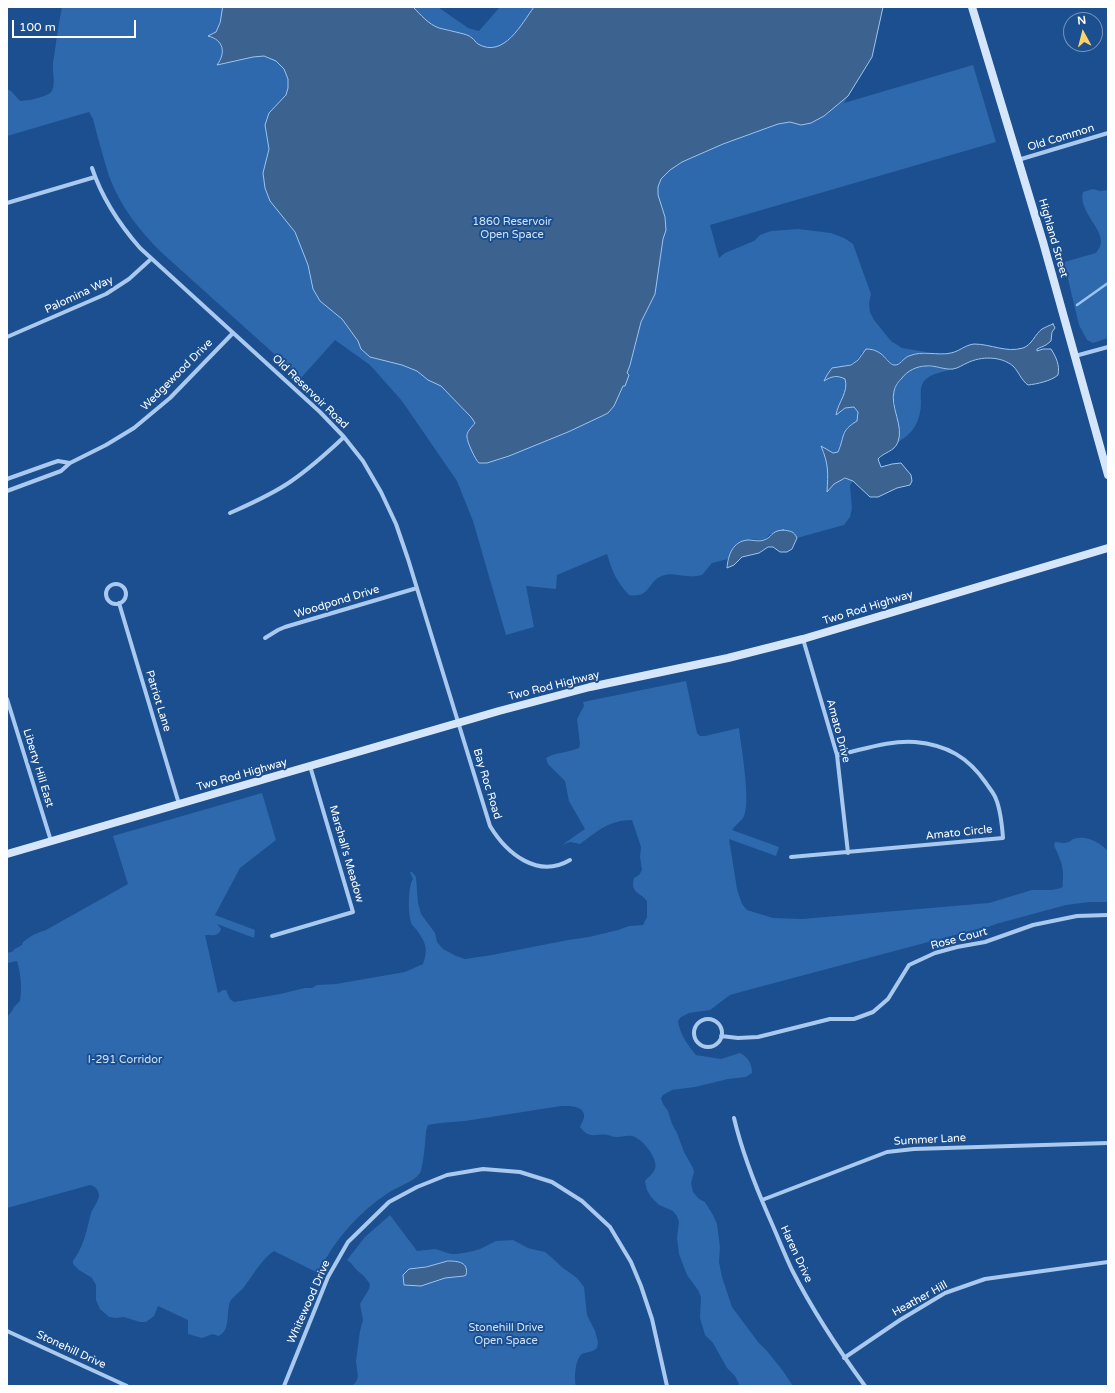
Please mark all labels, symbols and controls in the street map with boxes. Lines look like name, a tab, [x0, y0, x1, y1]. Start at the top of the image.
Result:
scale bar	[14, 12, 138, 38]
north arrow	[1063, 12, 1103, 52]
text: N	[1076, 14, 1087, 28]
text: 100 m	[19, 20, 56, 34]
street label: Old Common	[1026, 122, 1096, 154]
street label: Highland Street	[1035, 197, 1071, 279]
park label: 1860 Reservoir Open Space	[472, 215, 552, 241]
street label: Palomina Way	[43, 273, 115, 317]
street label: Wedgewood Drive	[138, 336, 216, 414]
street label: Old Reservoir Road	[269, 352, 351, 432]
street label: Woodpond Drive	[293, 583, 381, 621]
street label: Two Rod Highway	[821, 588, 915, 628]
street label: Two Rod Highway	[507, 668, 601, 704]
street label: Patriot Lane	[142, 669, 174, 733]
street label: Amato Drive	[823, 698, 853, 764]
street label: Liberty Hill East	[20, 727, 56, 809]
street label: Bay Roc Road	[470, 747, 504, 821]
street label: Two Rod Highway	[195, 756, 289, 794]
street label: Marshall's Meadow	[326, 804, 366, 904]
street label: Amato Circle	[925, 823, 993, 843]
street label: Rose Court	[929, 925, 989, 953]
park label: I-291 Corridor	[88, 1053, 162, 1067]
street label: Summer Lane	[894, 1132, 966, 1148]
street label: Haren Drive	[777, 1223, 815, 1285]
street label: Whitewood Drive	[285, 1258, 333, 1346]
street label: Heather Hill	[890, 1278, 950, 1320]
park label: Stonehill Drive Open Space	[468, 1321, 544, 1347]
street label: Stonehill Drive	[34, 1328, 108, 1372]

